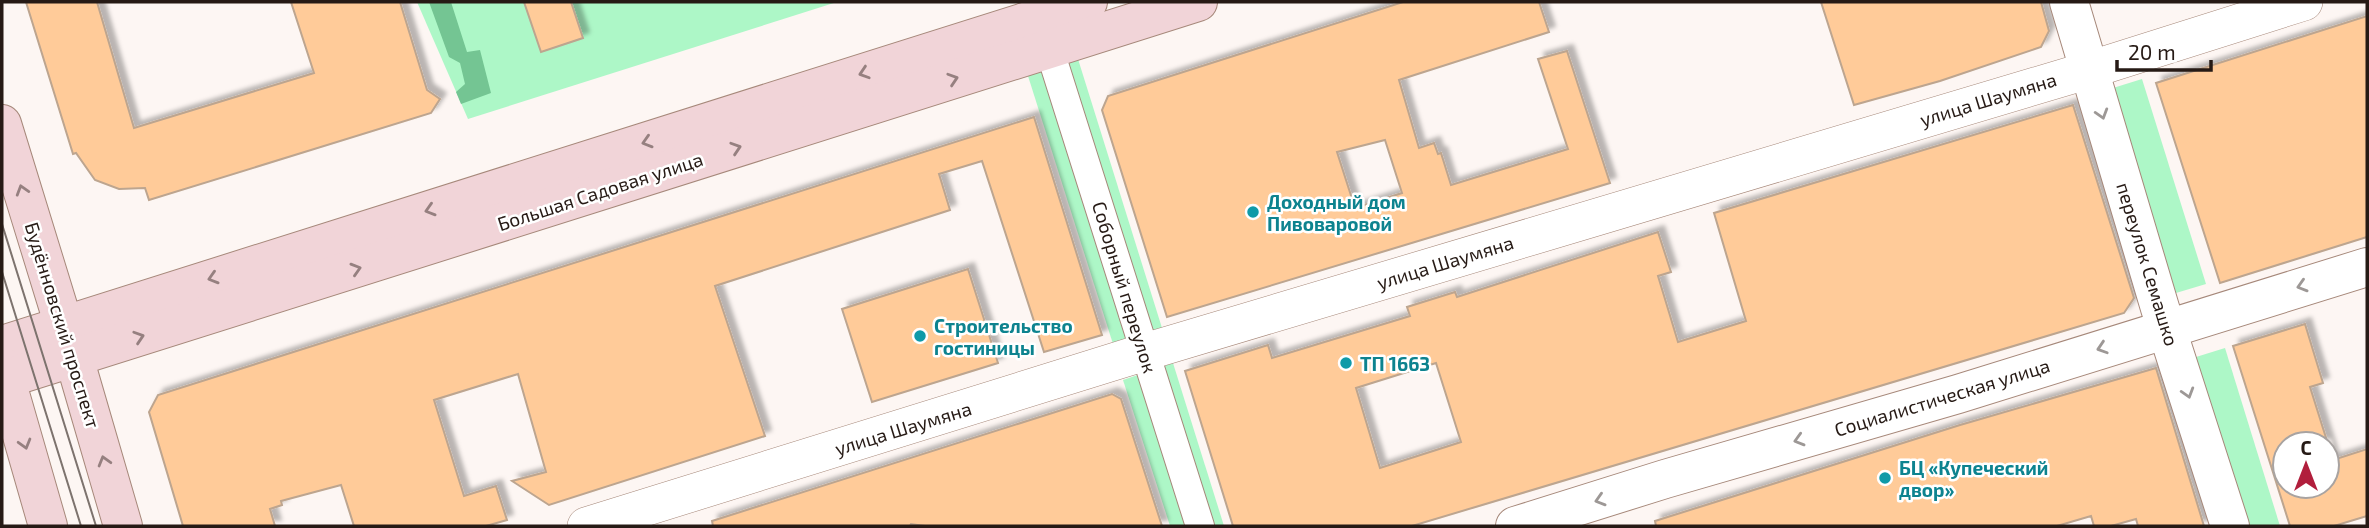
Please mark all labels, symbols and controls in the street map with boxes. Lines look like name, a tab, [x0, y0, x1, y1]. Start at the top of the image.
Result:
scale bar	[2117, 28, 2212, 72]
text: 20 m	[2128, 39, 2176, 64]
one-way arrow	[858, 65, 870, 79]
street label: улица Шаумяна	[1917, 67, 2059, 132]
one-way arrow	[947, 72, 959, 87]
one-way arrow	[2094, 108, 2109, 120]
one-way arrow	[641, 134, 653, 149]
one-way arrow	[730, 142, 742, 156]
street label: Большая Садовая улица	[494, 147, 706, 236]
street label: переулок Семашко	[2111, 179, 2184, 349]
one-way arrow	[16, 184, 31, 196]
place label: Доходный дом Пивоваровой	[1267, 190, 1406, 235]
street label: Соборный переулок	[1087, 198, 1162, 376]
one-way arrow	[424, 202, 436, 217]
marker: Доходный дом Пивоваровой	[1245, 204, 1261, 220]
street label: Будённовский проспект	[20, 219, 105, 431]
street label: улица Шаумяна	[1374, 230, 1516, 295]
one-way arrow	[349, 263, 362, 277]
one-way arrow	[207, 270, 219, 285]
one-way arrow	[2296, 278, 2308, 293]
place label: Строительство гостиницы	[934, 314, 1073, 359]
marker: Строительство гостиницы	[912, 328, 928, 344]
one-way arrow	[132, 331, 145, 345]
one-way arrow	[2096, 340, 2108, 355]
place label: ТП 1663	[1360, 352, 1430, 375]
street label: Социалистическая улица	[1831, 353, 2053, 442]
marker: ТП 1663	[1338, 355, 1354, 371]
one-way arrow	[2180, 386, 2195, 398]
street label: улица Шаумяна	[832, 396, 974, 461]
north arrow	[2271, 430, 2341, 500]
one-way arrow	[1793, 432, 1805, 447]
text: С	[2300, 436, 2312, 459]
one-way arrow	[16, 438, 31, 450]
one-way arrow	[97, 455, 112, 467]
place label: БЦ «Купеческий двор»	[1899, 456, 2048, 501]
marker: БЦ «Купеческий двор»	[1877, 470, 1893, 486]
one-way arrow	[1594, 491, 1606, 506]

